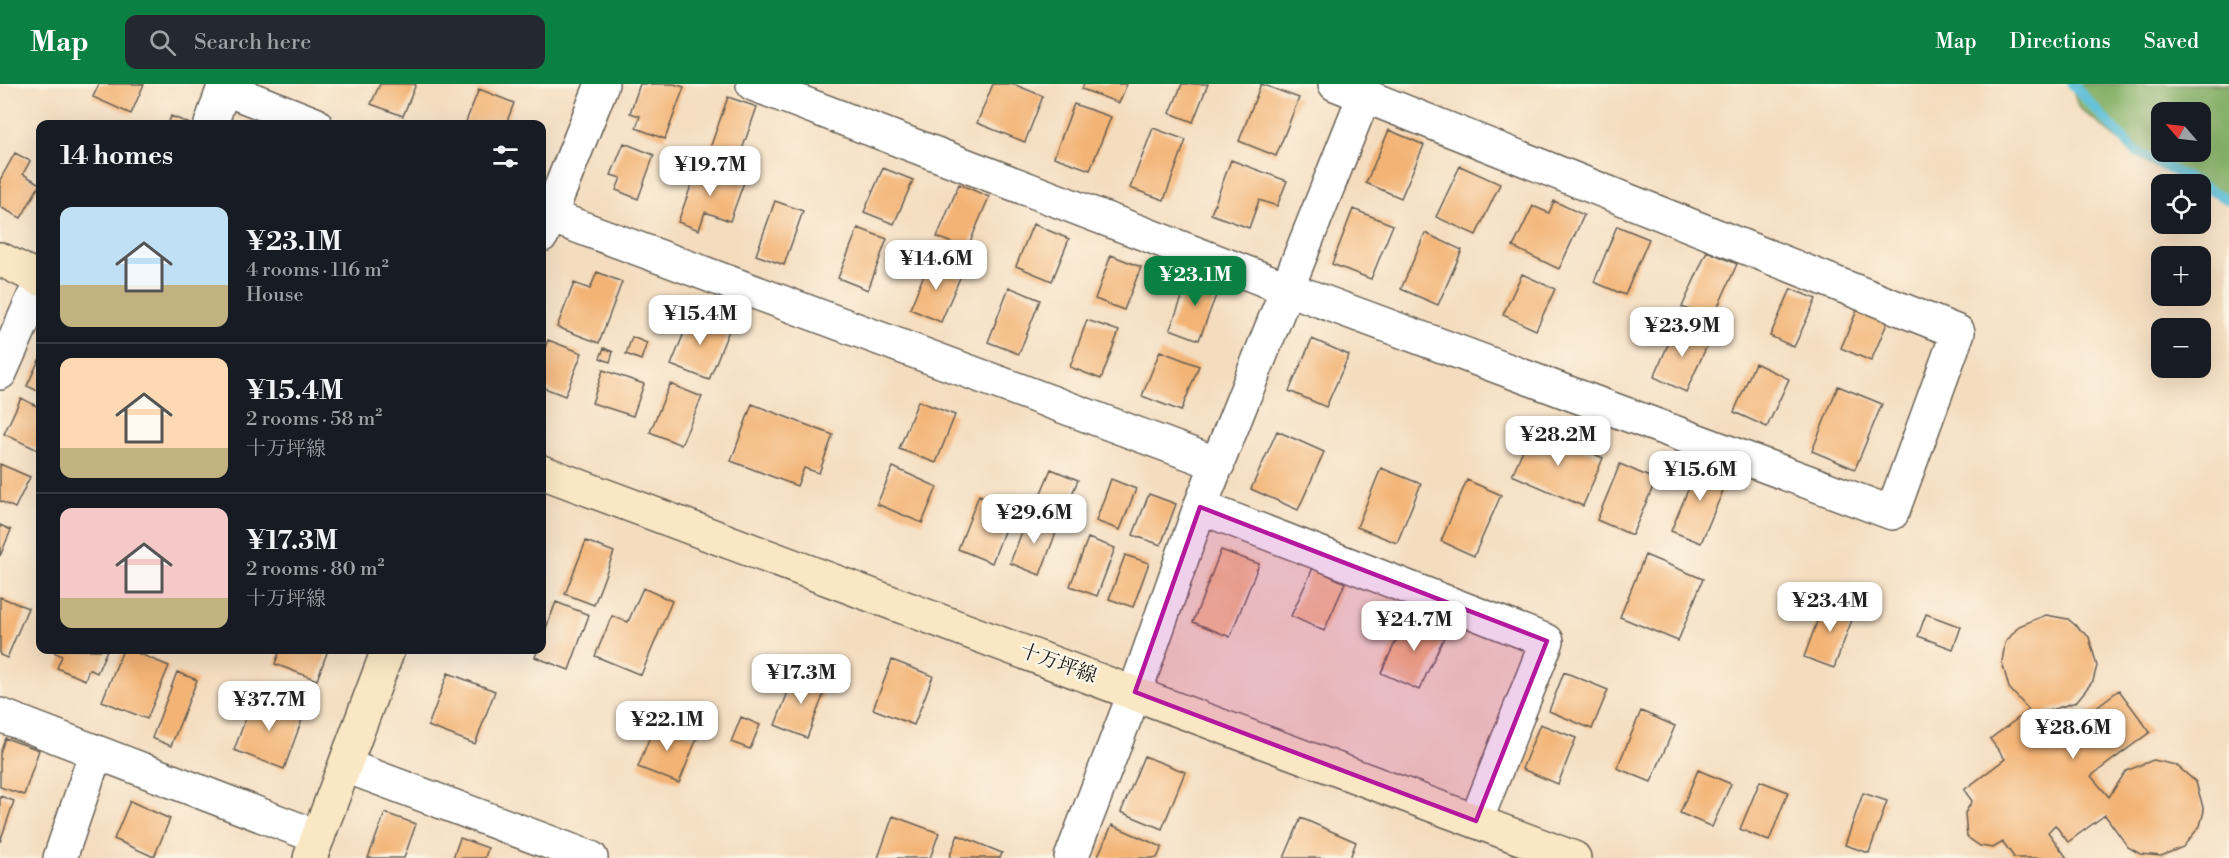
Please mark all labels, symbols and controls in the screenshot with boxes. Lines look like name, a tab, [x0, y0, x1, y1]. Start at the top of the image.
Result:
search box	[125, 15, 545, 69]
text: Map	[30, 25, 89, 60]
icon: search	[146, 26, 179, 59]
text: Search here	[194, 29, 311, 56]
text: Map	[1935, 29, 1977, 55]
text: Directions	[2010, 29, 2111, 55]
text: Saved	[2144, 29, 2199, 55]
north arrow	[2151, 102, 2211, 162]
map controls	[2151, 102, 2211, 378]
text: 14 homes	[60, 140, 173, 172]
icon: filters	[489, 140, 522, 173]
pin: ¥19.7M	[661, 146, 759, 197]
text: ¥19.7M	[673, 153, 747, 178]
button: locate	[2151, 174, 2211, 234]
text: ¥23.1M	[246, 226, 342, 258]
icon: home	[108, 231, 180, 303]
pin: ¥14.6M	[887, 240, 985, 291]
button: +	[2151, 246, 2211, 306]
text: ¥14.6M	[899, 247, 973, 272]
pin: ¥23.1M	[1146, 256, 1244, 307]
text: 4 rooms · 116 m²	[246, 258, 389, 283]
text: ¥23.1M	[1158, 263, 1232, 288]
text: House	[246, 283, 304, 308]
pin: ¥15.4M	[651, 295, 749, 346]
text: ¥15.4M	[663, 302, 737, 327]
pin: ¥23.9M	[1633, 307, 1731, 358]
text: ¥23.9M	[1644, 314, 1720, 339]
button: −	[2151, 318, 2211, 378]
text: ¥15.4M	[246, 375, 343, 407]
icon: home	[108, 382, 180, 454]
text: 2 rooms · 58 m²	[246, 407, 382, 432]
pin: ¥28.2M	[1509, 416, 1607, 467]
text: ¥28.2M	[1519, 423, 1597, 448]
text: 十万坪線	[246, 437, 326, 462]
pin: ¥15.6M	[1651, 451, 1749, 502]
text: ¥15.6M	[1663, 458, 1737, 483]
pin: ¥29.6M	[985, 494, 1083, 545]
text: ¥29.6M	[995, 501, 1073, 526]
text: ¥17.3M	[246, 525, 338, 557]
icon: home	[108, 532, 180, 604]
text: 2 rooms · 80 m²	[246, 557, 384, 582]
pin: ¥23.4M	[1781, 582, 1879, 633]
text: 十万坪線	[246, 587, 326, 612]
text: ¥23.4M	[1791, 589, 1869, 614]
pin: ¥24.7M	[1365, 601, 1463, 652]
text: ¥24.7M	[1375, 608, 1453, 633]
street label: 十万坪線	[1016, 639, 1100, 689]
pin: ¥17.3M	[752, 654, 850, 705]
text: ¥17.3M	[766, 661, 836, 686]
pin: ¥37.7M	[220, 681, 318, 732]
text: ¥37.7M	[232, 688, 306, 713]
pin: ¥22.1M	[618, 701, 716, 752]
text: ¥22.1M	[630, 708, 704, 733]
pin: ¥28.6M	[2024, 709, 2122, 760]
text: ¥28.6M	[2034, 716, 2112, 741]

